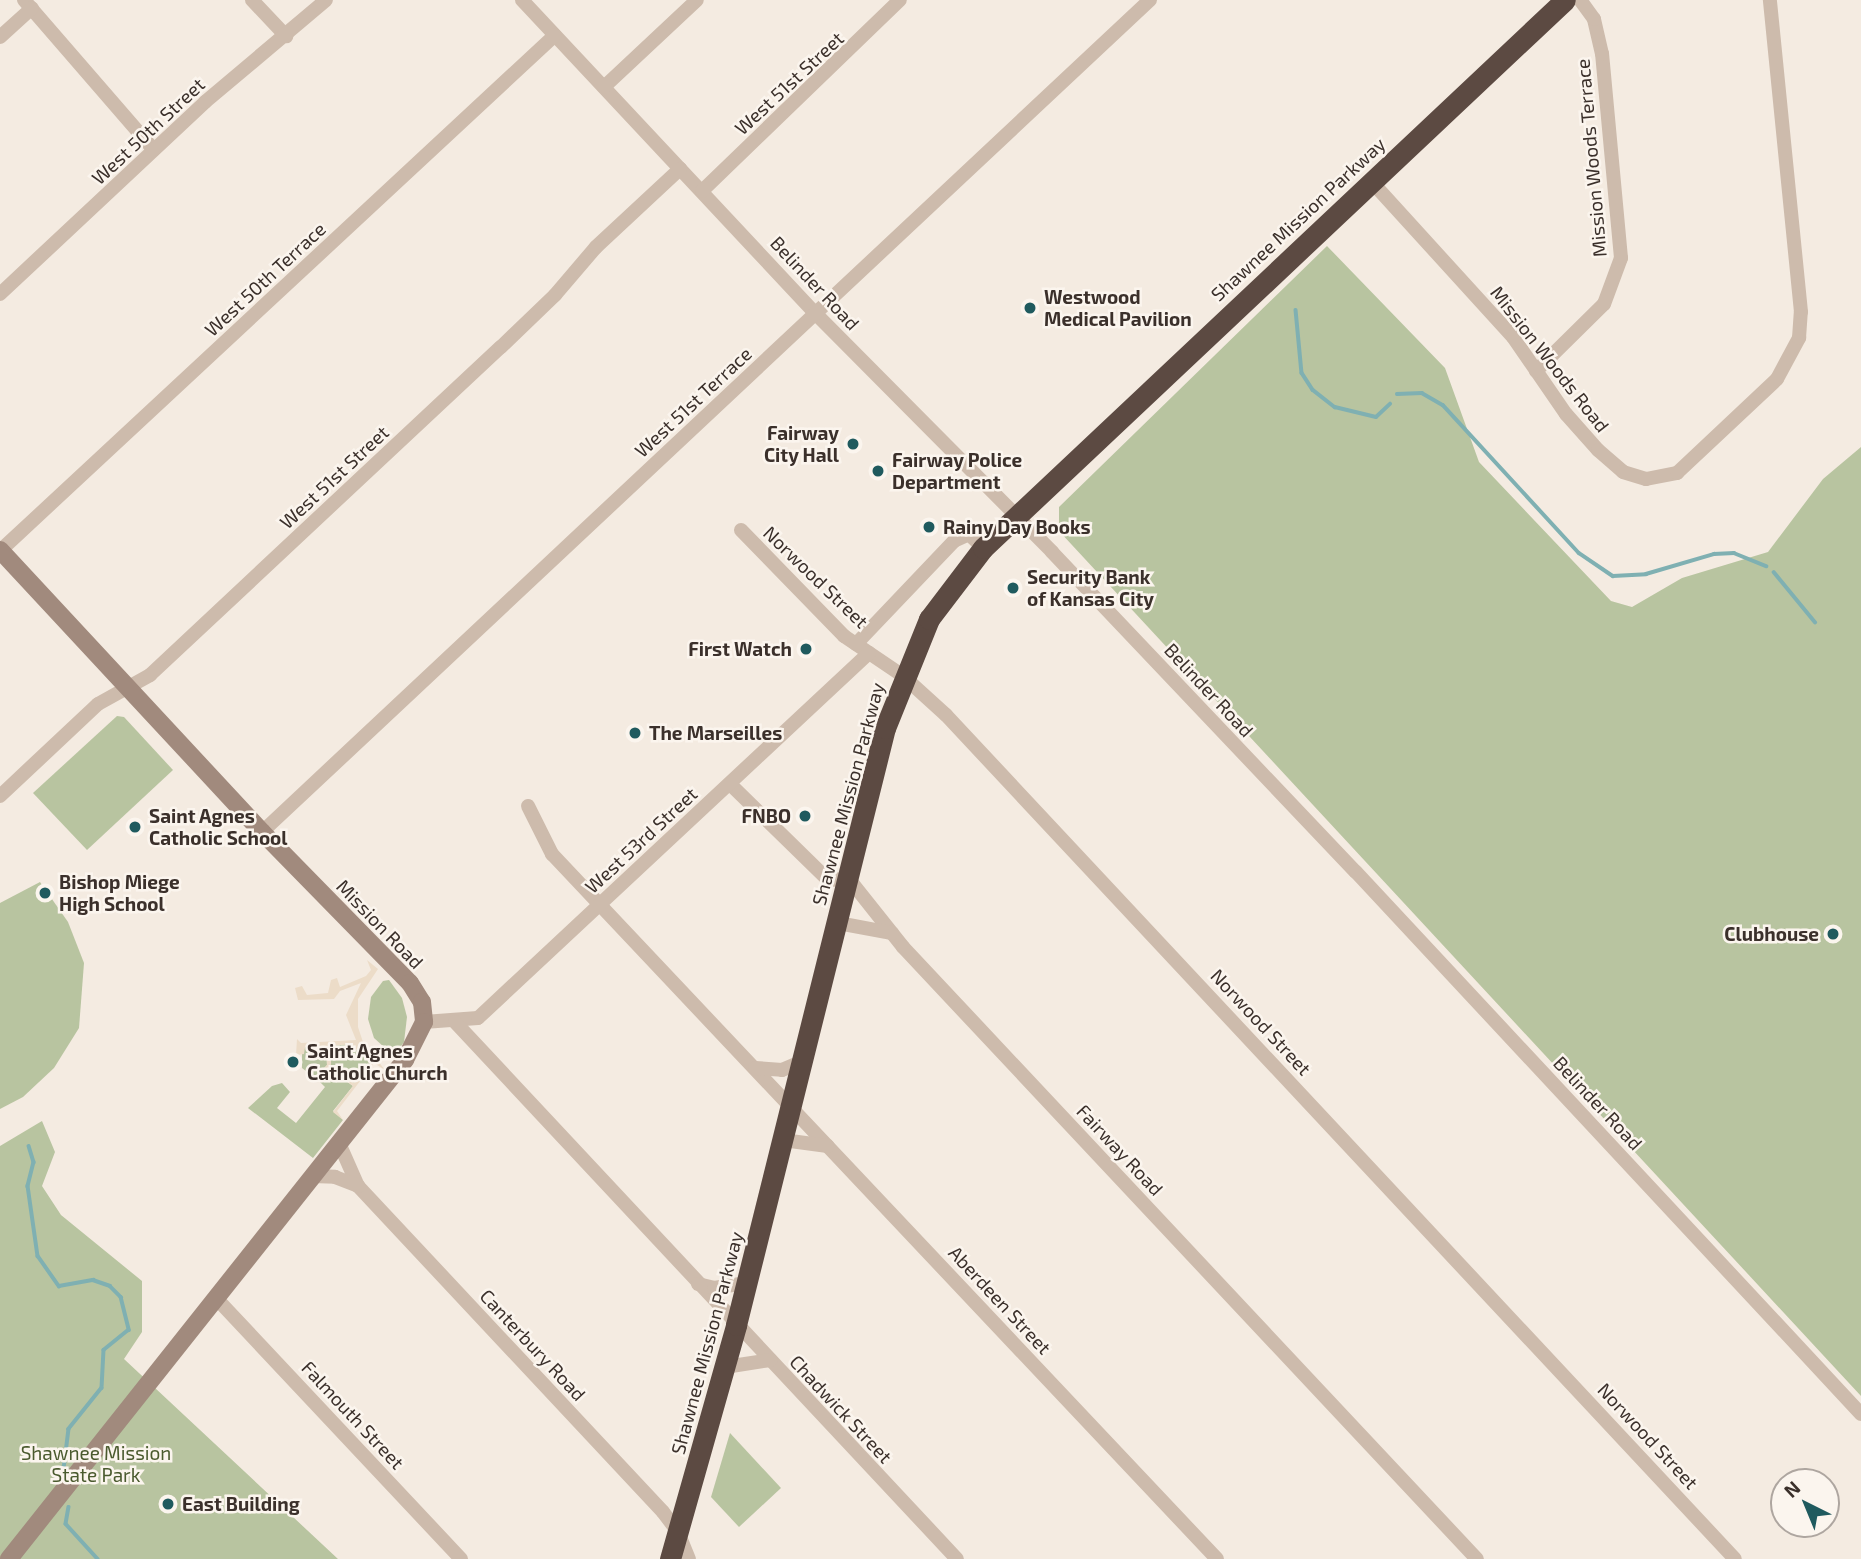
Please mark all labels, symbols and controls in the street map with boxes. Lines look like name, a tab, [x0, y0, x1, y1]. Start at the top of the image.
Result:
street label: West 51st Street	[730, 27, 848, 139]
street label: Mission Woods Terrace	[1571, 58, 1611, 258]
street label: West 50th Street	[87, 73, 209, 189]
street label: Shawnee Mission Parkway	[1206, 132, 1390, 306]
street label: West 50th Terrace	[200, 217, 330, 341]
street label: Belinder Road	[766, 231, 864, 335]
street label: Mission Woods Road	[1486, 281, 1614, 437]
place label: Westwood Medical Pavilion	[1044, 286, 1192, 330]
marker: Westwood Medical Pavilion	[1022, 300, 1038, 316]
street label: West 51st Terrace	[630, 342, 756, 462]
street label: West 51st Street	[275, 421, 393, 533]
place label: Fairway City Hall	[764, 422, 839, 466]
marker: Fairway City Hall	[845, 436, 861, 452]
place label: Fairway Police Department	[892, 449, 1023, 493]
marker: Fairway Police Department	[870, 463, 886, 479]
place label: Rainy Day Books	[943, 516, 1092, 538]
marker: Rainy Day Books	[921, 519, 937, 535]
street label: Norwood Street	[759, 521, 873, 633]
place label: Security Bank of Kansas City	[1027, 566, 1154, 610]
marker: Security Bank of Kansas City	[1005, 580, 1021, 596]
place label: First Watch	[688, 638, 792, 660]
street label: Belinder Road	[1160, 638, 1258, 742]
marker: First Watch	[798, 641, 814, 657]
street label: Shawnee Mission Parkway	[807, 680, 889, 908]
place label: The Marseilles	[649, 722, 782, 744]
marker: The Marseilles	[627, 725, 643, 741]
street label: West 53rd Street	[580, 782, 702, 898]
place label: Saint Agnes Catholic School	[149, 805, 288, 849]
place label: FNBO	[741, 805, 791, 827]
marker: FNBO	[797, 808, 813, 824]
marker: Saint Agnes Catholic School	[127, 819, 143, 835]
place label: Bishop Miege High School	[59, 871, 180, 915]
street label: Mission Road	[332, 875, 428, 973]
marker: Bishop Miege High School	[37, 885, 53, 901]
place label: Clubhouse	[1724, 923, 1819, 945]
marker: Clubhouse	[1825, 926, 1841, 942]
street label: Norwood Street	[1206, 964, 1316, 1080]
place label: Saint Agnes Catholic Church	[307, 1040, 448, 1084]
street label: Belinder Road	[1549, 1051, 1647, 1155]
marker: Saint Agnes Catholic Church	[285, 1054, 301, 1070]
street label: Fairway Road	[1072, 1100, 1168, 1200]
street label: Shawnee Mission Parkway	[666, 1229, 748, 1457]
street label: Aberdeen Street	[944, 1241, 1056, 1359]
street label: Canterbury Road	[475, 1284, 591, 1406]
street label: Chadwick Street	[785, 1350, 897, 1468]
street label: Falmouth Street	[297, 1356, 409, 1474]
street label: Norwood Street	[1593, 1378, 1703, 1494]
park label: Shawnee Mission State Park	[21, 1442, 171, 1486]
north arrow	[1770, 1468, 1840, 1538]
text: N	[1779, 1476, 1805, 1502]
place label: East Building	[182, 1493, 300, 1515]
marker: East Building	[160, 1496, 176, 1512]

